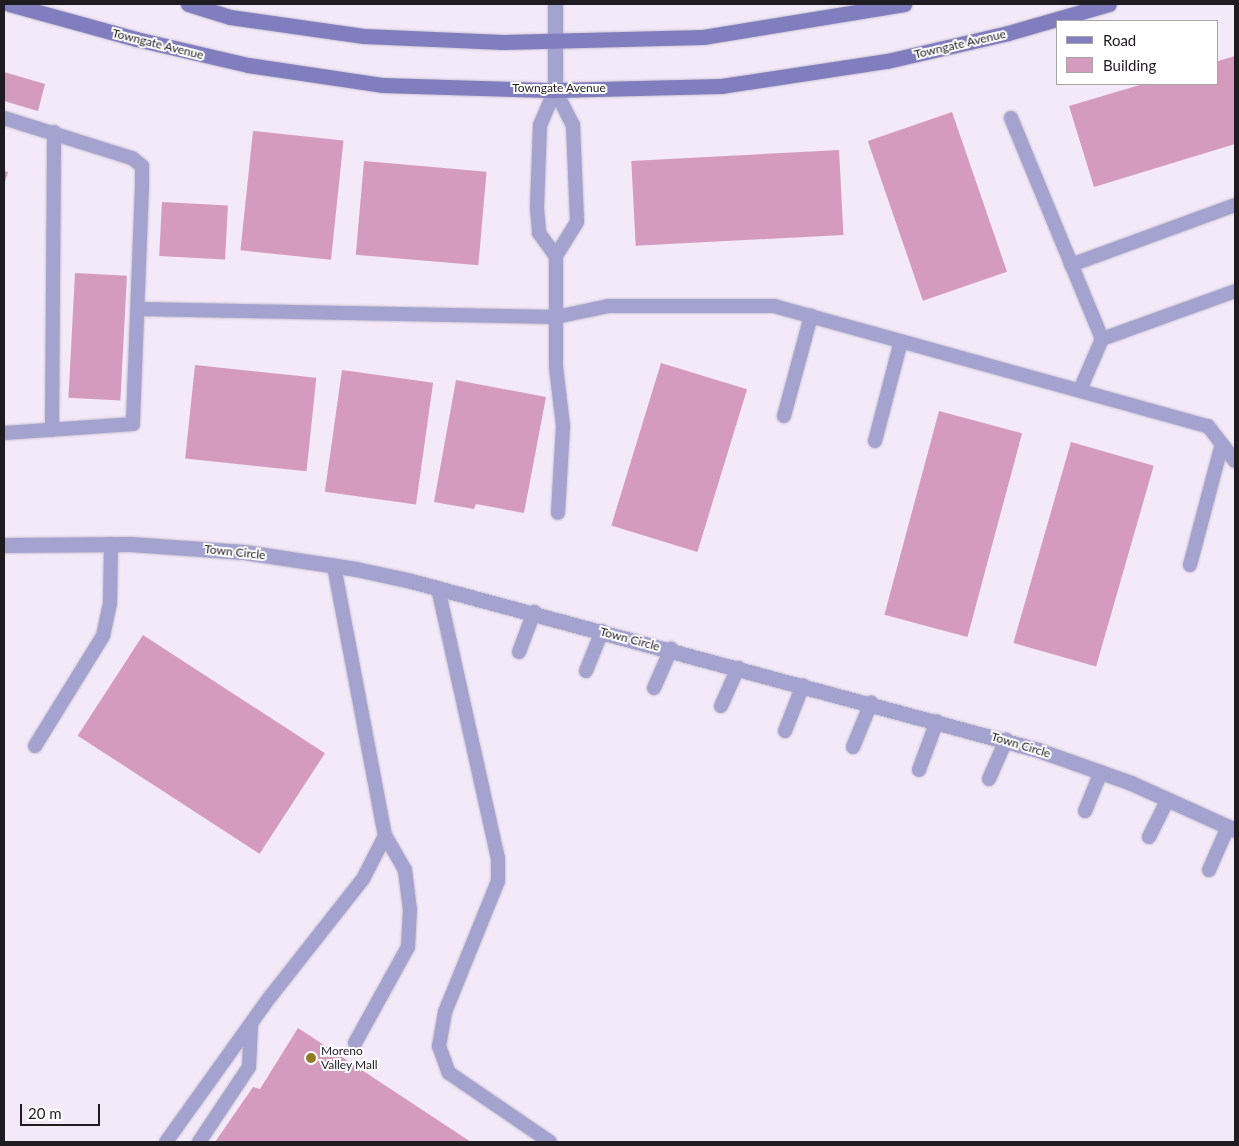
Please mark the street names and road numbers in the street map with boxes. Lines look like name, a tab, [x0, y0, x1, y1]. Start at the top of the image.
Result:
street label: Towngate Avenue	[111, 26, 205, 62]
street label: Towngate Avenue	[913, 26, 1007, 62]
street label: Towngate Avenue	[512, 81, 606, 95]
street label: Town Circle	[204, 542, 266, 562]
street label: Town Circle	[598, 624, 662, 654]
street label: Town Circle	[990, 729, 1052, 761]

